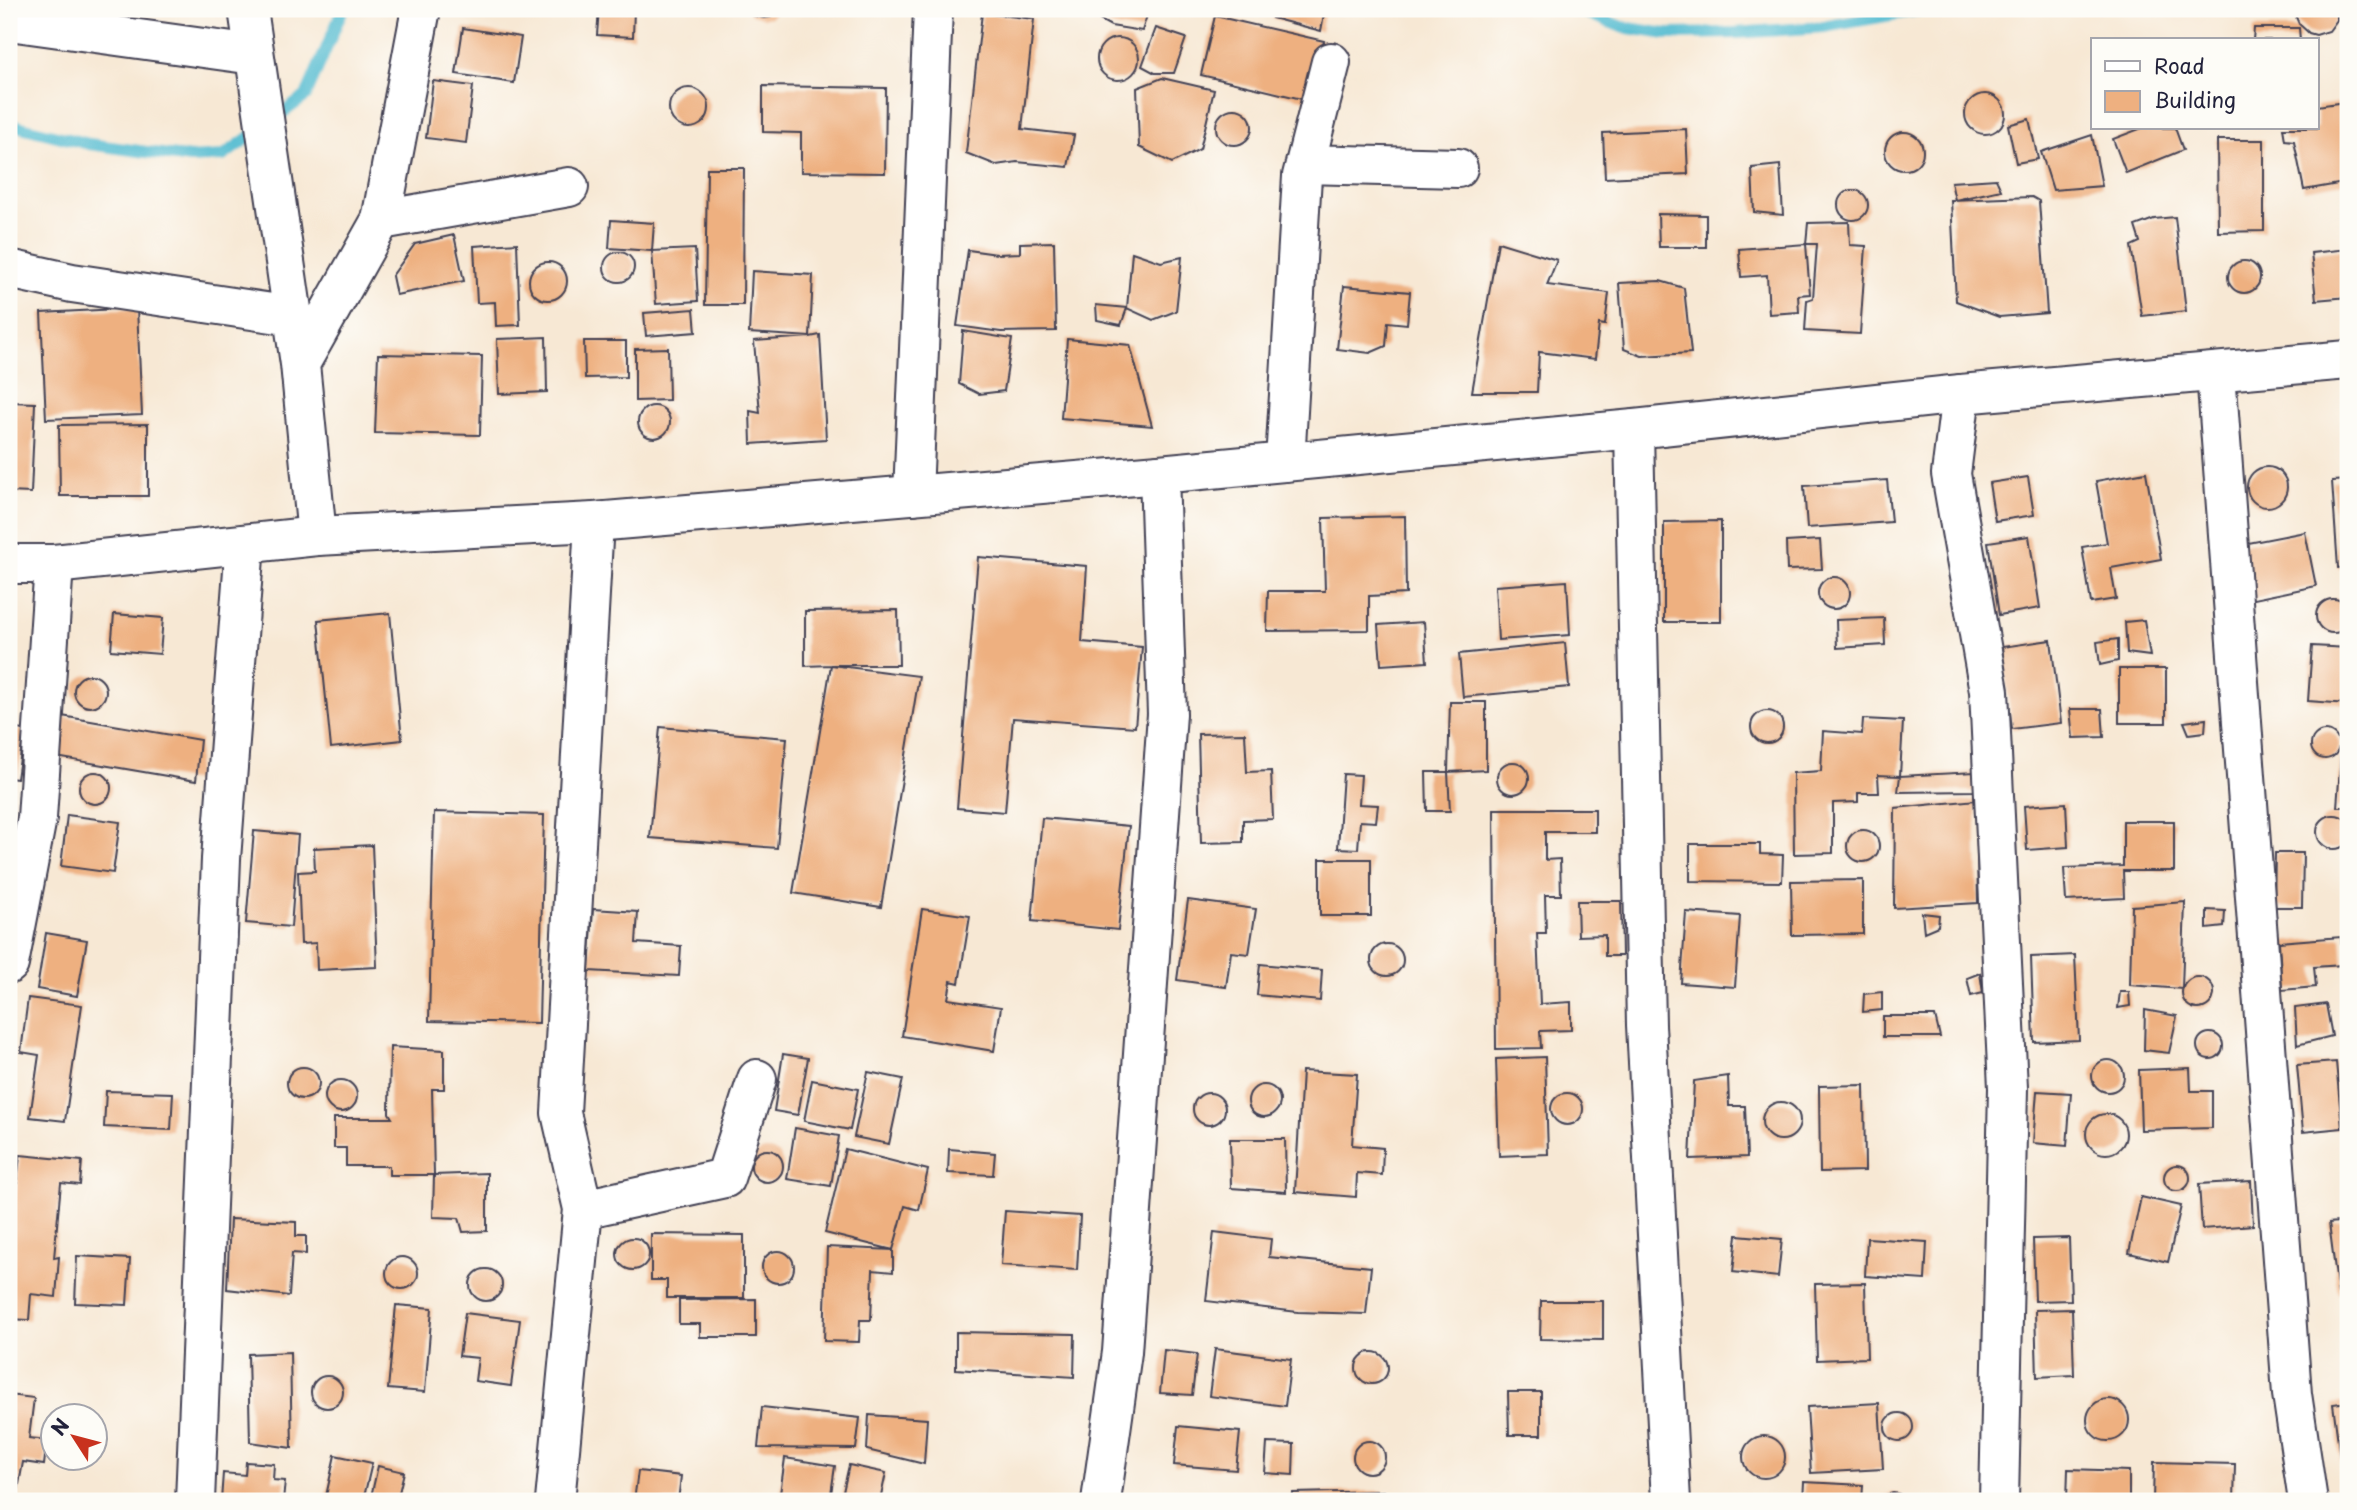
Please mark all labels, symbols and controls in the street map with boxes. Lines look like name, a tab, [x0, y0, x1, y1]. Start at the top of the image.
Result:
legend	[2091, 38, 2318, 130]
text: Road	[2154, 49, 2205, 81]
text: Building	[2154, 83, 2236, 115]
north arrow	[38, 1402, 108, 1472]
text: N	[44, 1412, 75, 1441]

